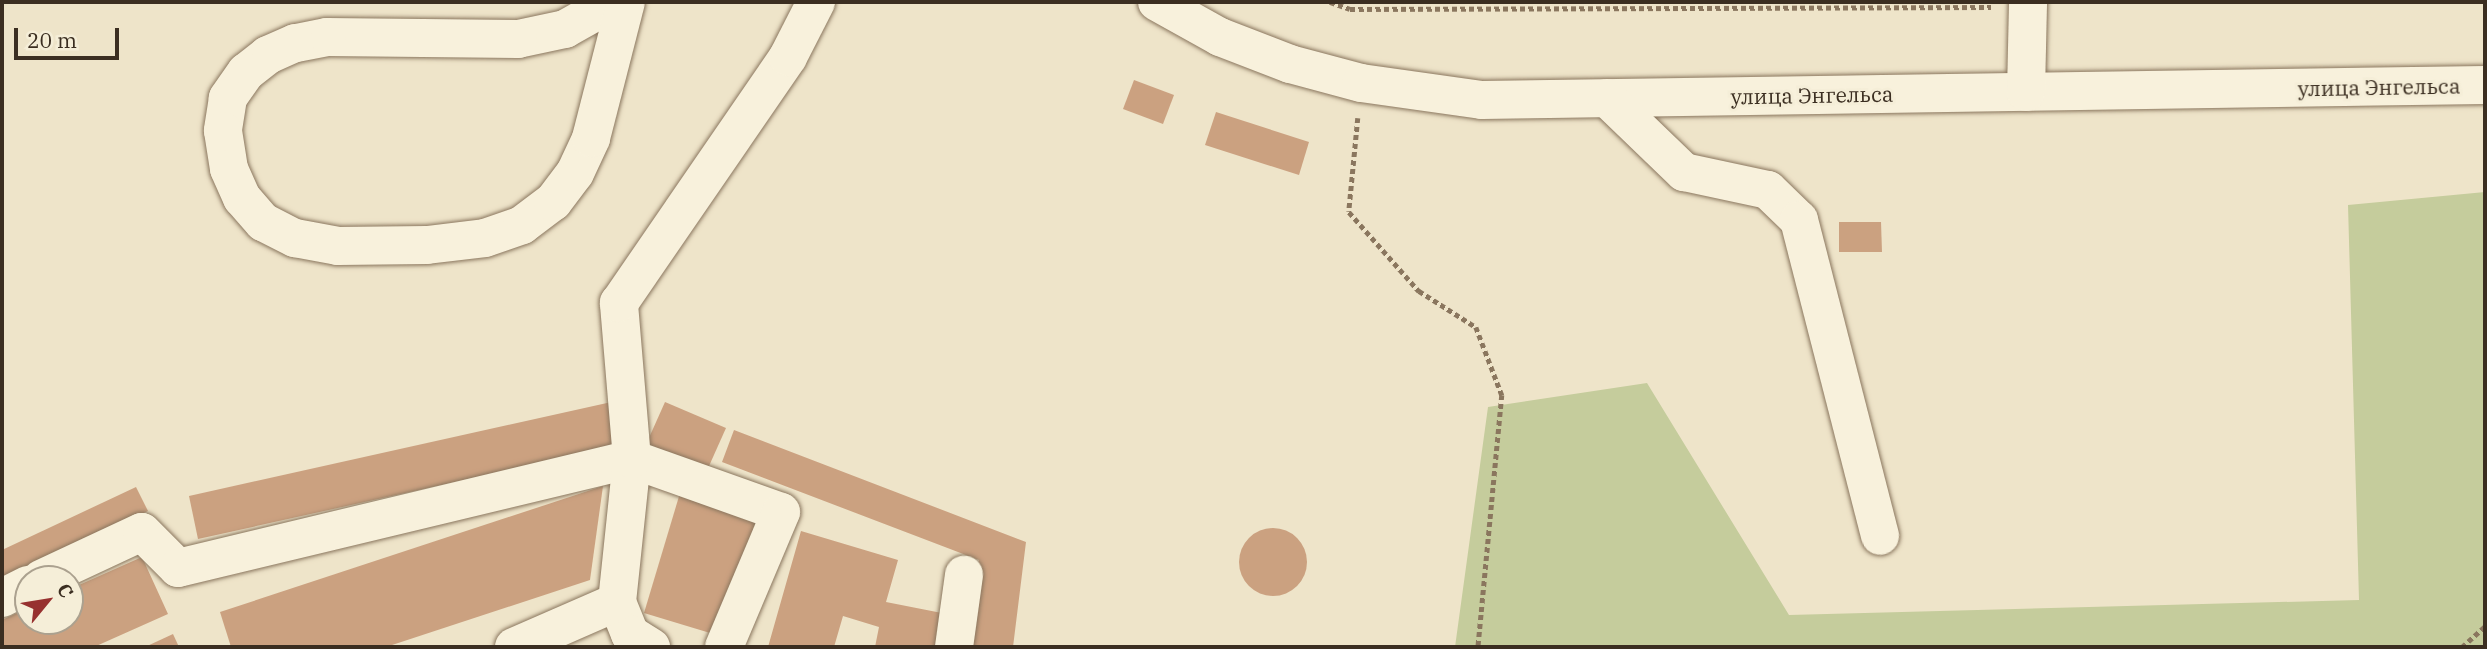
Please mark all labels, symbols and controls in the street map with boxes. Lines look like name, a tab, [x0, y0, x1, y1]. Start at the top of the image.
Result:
scale bar	[18, 14, 122, 58]
text: 20 m	[27, 26, 77, 54]
street label: улица Энгельса	[2297, 73, 2461, 101]
street label: улица Энгельса	[1730, 81, 1894, 109]
north arrow	[14, 565, 84, 635]
text: С	[52, 579, 79, 602]

